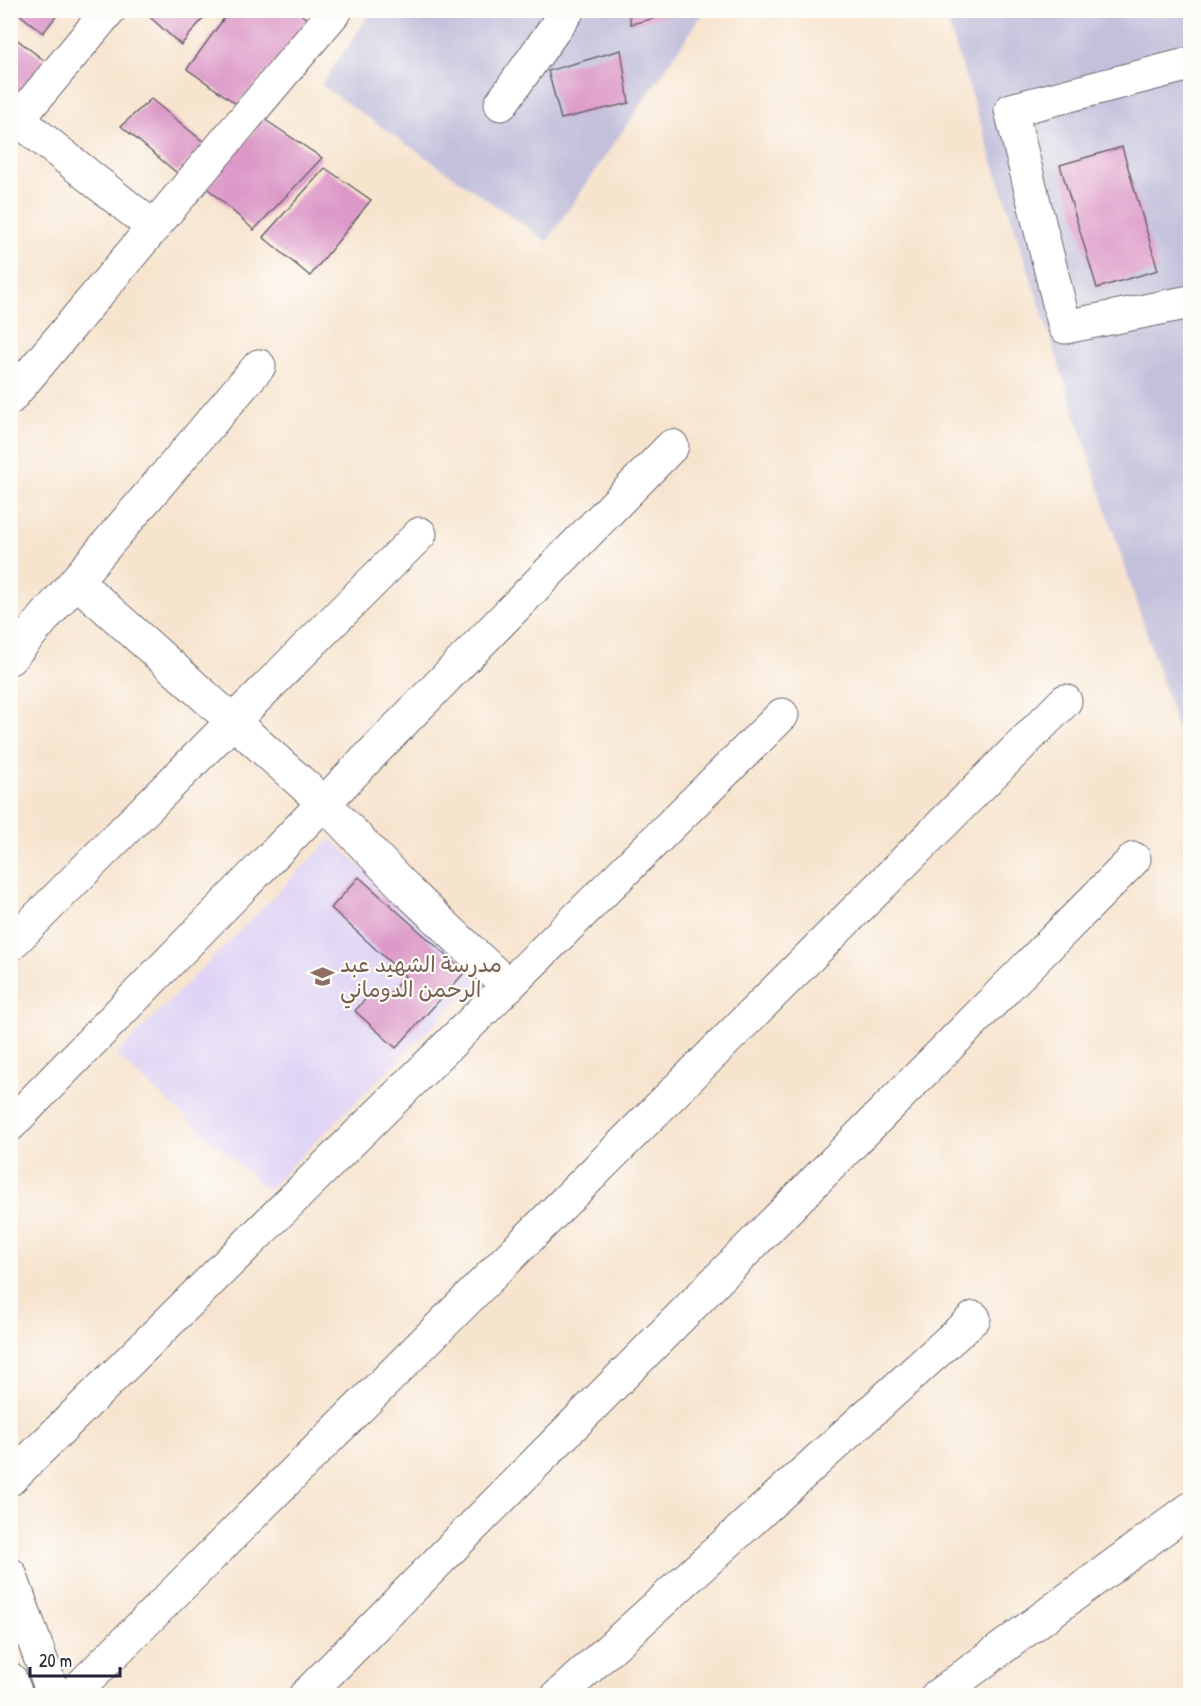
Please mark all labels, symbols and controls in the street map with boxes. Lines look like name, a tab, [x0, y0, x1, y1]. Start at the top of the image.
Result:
place label: مدرسة الشهيد عبد الرحمن الدوماني	[340, 949, 502, 1009]
school or university icon: مدرسة الشهيد عبد الرحمن الدوماني	[309, 964, 335, 990]
scale bar	[30, 1640, 120, 1678]
text: 20 m	[39, 1648, 72, 1673]

